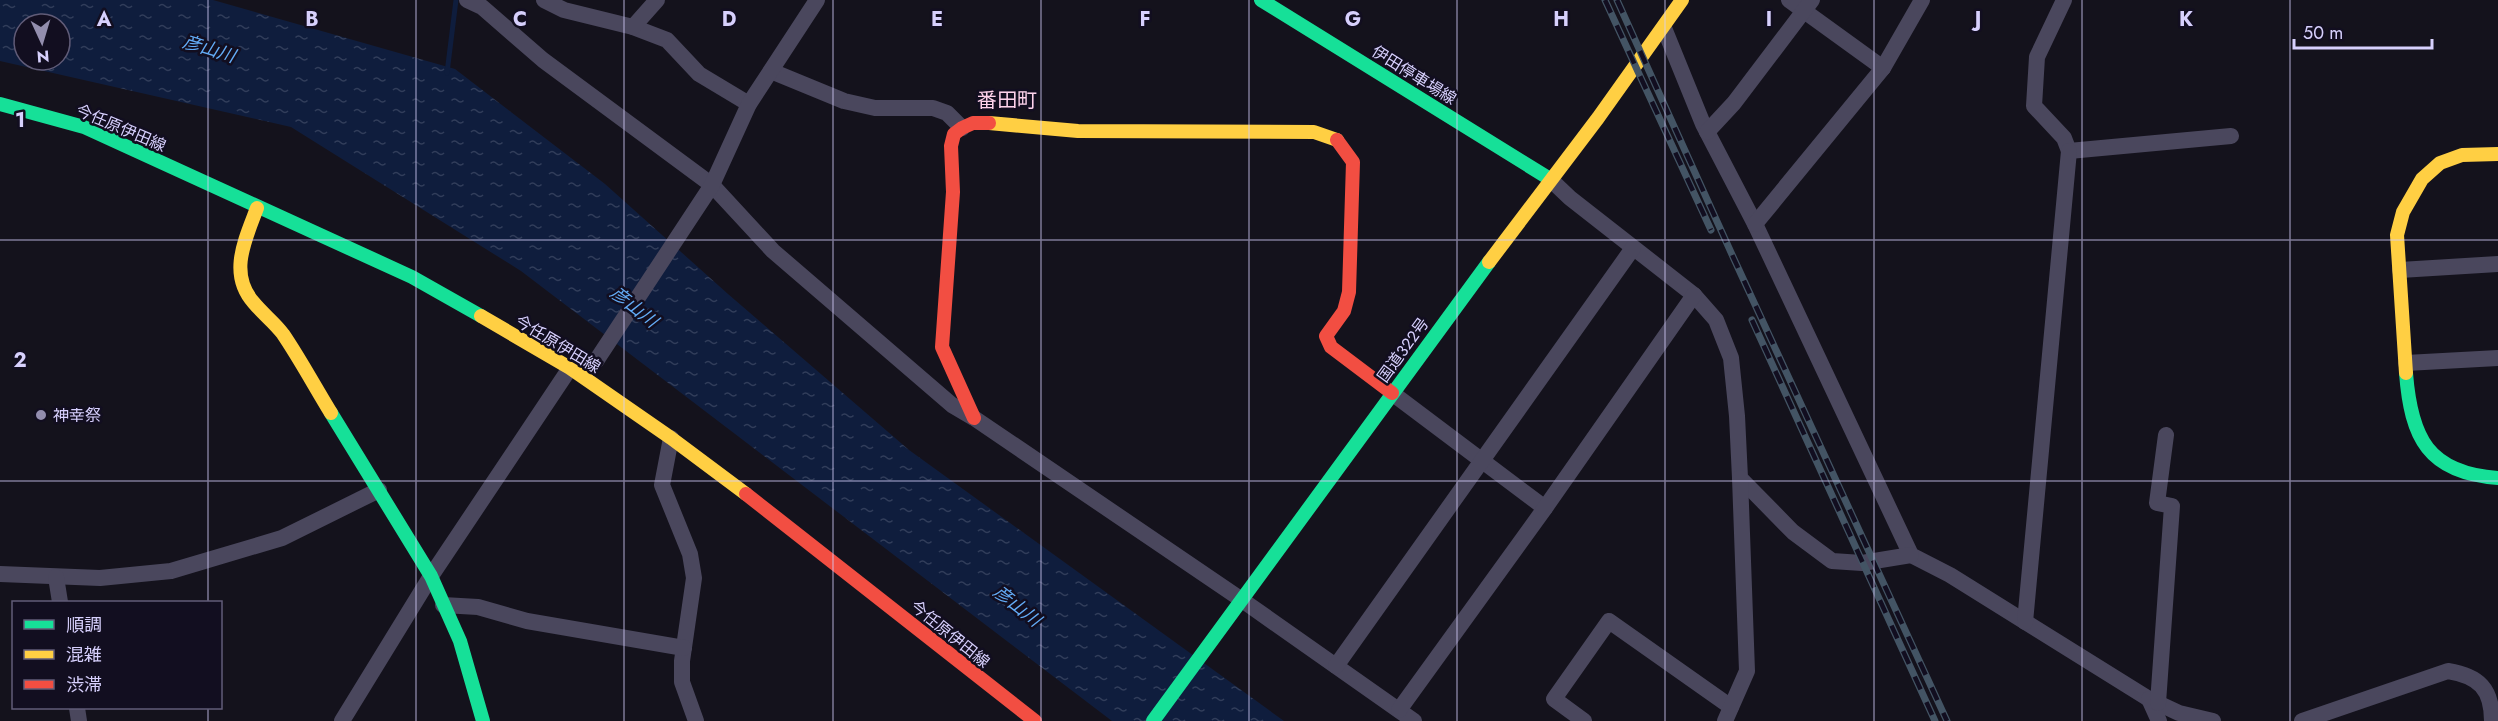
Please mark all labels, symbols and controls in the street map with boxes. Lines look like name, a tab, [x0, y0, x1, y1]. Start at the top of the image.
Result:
text: A	[96, 5, 112, 34]
text: B	[305, 5, 319, 34]
text: C	[513, 5, 527, 34]
text: D	[722, 5, 736, 34]
text: E	[931, 5, 943, 34]
text: F	[1139, 5, 1151, 34]
text: G	[1345, 5, 1361, 34]
text: H	[1553, 5, 1569, 34]
text: I	[1766, 5, 1772, 34]
text: J	[1971, 5, 1981, 34]
text: K	[2179, 5, 2193, 34]
north arrow	[12, 12, 72, 72]
scale bar	[2294, 12, 2432, 50]
text: 50 m	[2303, 20, 2343, 46]
water label: 彦山川	[179, 29, 241, 70]
street label: 伊田停車場線	[1367, 40, 1461, 110]
text: N	[36, 45, 50, 68]
district label: 番田町	[977, 86, 1037, 115]
street label: 今任原伊田線	[72, 99, 170, 157]
text: 1	[15, 106, 25, 135]
water label: 彦山川	[605, 280, 665, 335]
street label: 今任原伊田線	[511, 309, 605, 379]
street label: 国道322号	[1372, 313, 1434, 387]
text: 2	[13, 346, 27, 375]
place label: 神幸祭	[53, 404, 101, 427]
marker: 神幸祭	[34, 408, 48, 422]
water label: 彦山川	[988, 579, 1048, 634]
street label: 今任原伊田線	[905, 595, 995, 673]
legend	[12, 601, 222, 709]
text: 順調	[66, 612, 102, 638]
text: 混雑	[66, 642, 102, 668]
text: 渋滞	[66, 672, 102, 698]

